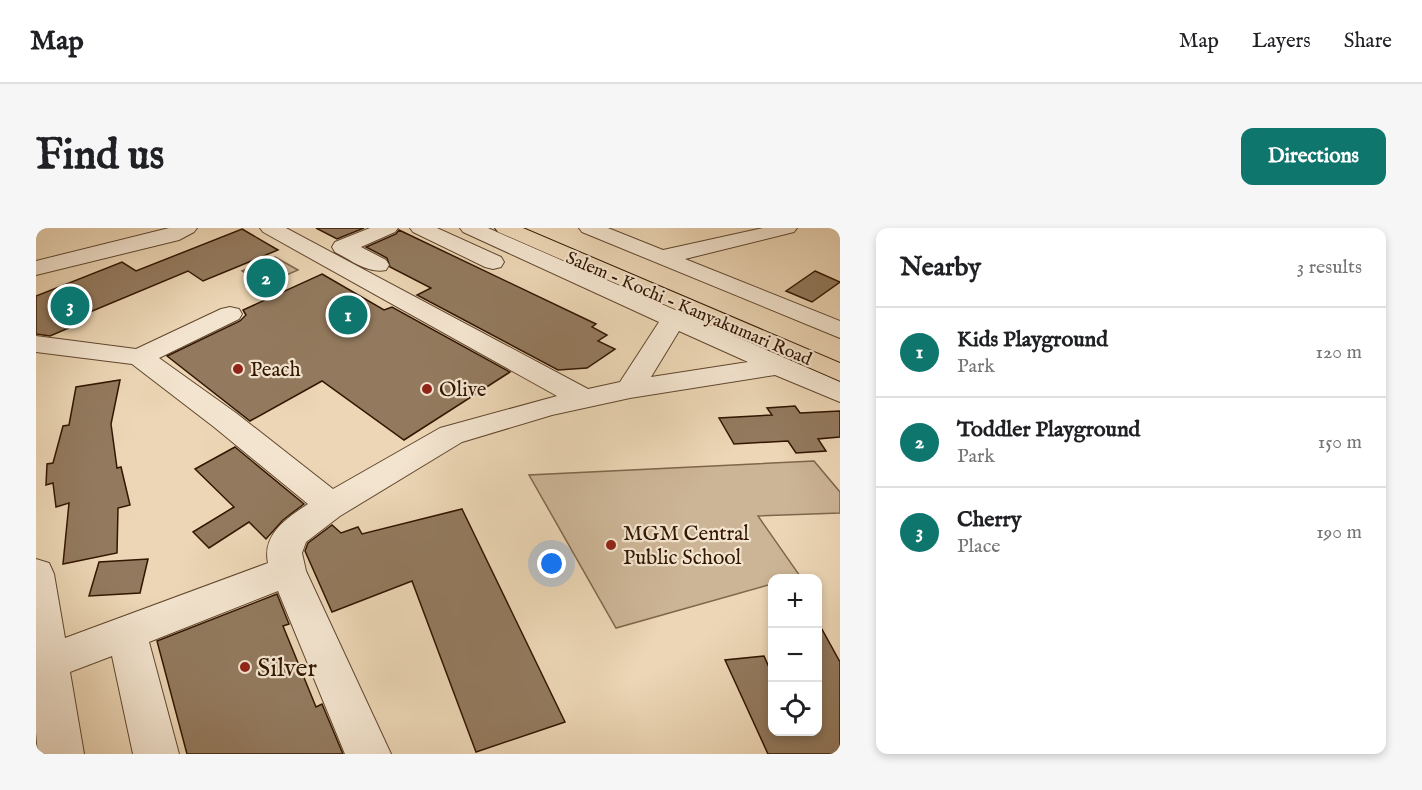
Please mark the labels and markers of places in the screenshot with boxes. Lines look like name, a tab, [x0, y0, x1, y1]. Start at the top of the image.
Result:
pin: 2	[246, 256, 286, 300]
pin: 3	[51, 284, 90, 328]
pin: 1	[328, 292, 368, 338]
place label: Peach	[250, 357, 301, 384]
marker: Peach	[231, 362, 245, 376]
place label: Olive	[439, 377, 487, 404]
marker: Olive	[420, 382, 434, 396]
place label: MGM Central Public School	[623, 521, 749, 572]
marker: MGM Central Public School	[604, 538, 618, 552]
place label: Silver	[257, 652, 317, 685]
marker: Silver	[238, 660, 252, 674]

